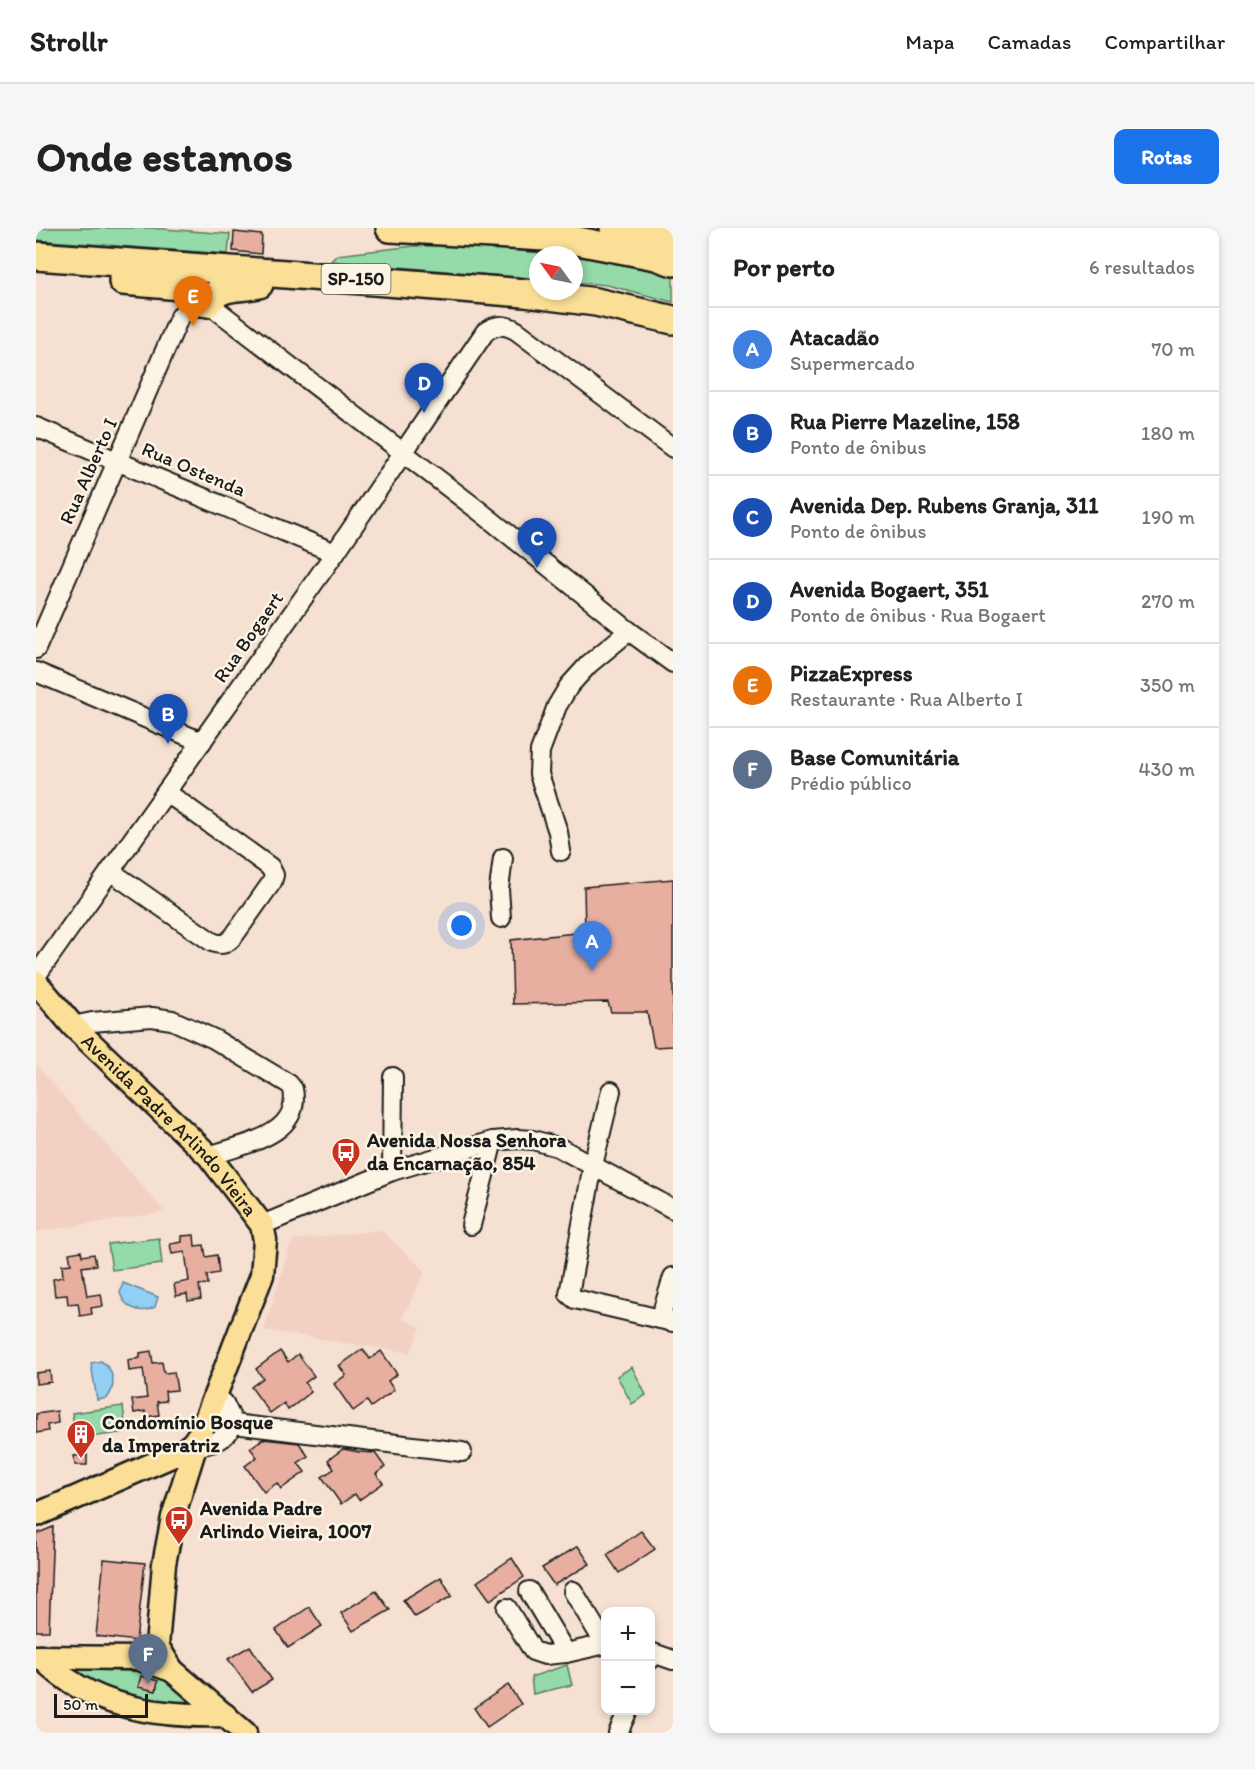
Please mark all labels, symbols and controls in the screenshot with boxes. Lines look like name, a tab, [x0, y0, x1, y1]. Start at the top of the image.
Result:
text: Strollr	[30, 24, 108, 58]
text: Mapa	[906, 29, 954, 54]
text: Camadas	[987, 29, 1071, 54]
text: Compartilhar	[1104, 29, 1225, 54]
button: Rotas	[1114, 129, 1219, 184]
text: Onde estamos	[36, 131, 293, 182]
north arrow	[529, 246, 583, 300]
text: Por perto	[733, 251, 835, 283]
text: 6 resultados	[1089, 255, 1195, 279]
road number: SP-150	[322, 264, 390, 294]
pin: E	[174, 276, 212, 326]
text: Atacadão	[790, 324, 879, 351]
text: A	[746, 337, 759, 361]
text: 70 m	[1151, 337, 1195, 361]
text: Supermercado	[790, 351, 915, 375]
pin: D	[404, 364, 444, 413]
text: Rua Pierre Mazeline, 158	[790, 408, 1020, 435]
street label: Rua Alberto I	[54, 414, 122, 528]
text: B	[746, 421, 759, 445]
text: 180 m	[1141, 421, 1195, 445]
text: Ponto de ônibus	[790, 435, 927, 459]
street label: Rua Ostenda	[138, 436, 250, 502]
text: Avenida Dep. Rubens Granja, 311	[790, 492, 1098, 519]
text: C	[746, 505, 759, 529]
text: 190 m	[1142, 505, 1195, 529]
pin: C	[518, 518, 556, 568]
text: Ponto de ônibus	[790, 519, 927, 543]
text: Avenida Bogaert, 351	[790, 576, 989, 603]
street label: Rua Bogaert	[208, 587, 288, 687]
text: D	[746, 589, 759, 613]
text: 270 m	[1141, 589, 1195, 613]
text: Ponto de ônibus · Rua Bogaert	[790, 603, 1046, 627]
text: PizzaExpress	[790, 660, 913, 687]
text: E	[747, 673, 758, 697]
text: 350 m	[1140, 673, 1195, 697]
text: Restaurante · Rua Alberto I	[790, 687, 1023, 711]
pin: B	[148, 694, 188, 744]
text: Base Comunitária	[790, 744, 959, 771]
text: F	[747, 757, 758, 781]
text: 430 m	[1138, 757, 1195, 781]
text: Prédio público	[790, 771, 912, 795]
your location	[447, 911, 476, 940]
pin: A	[572, 922, 612, 971]
street label: Avenida Padre Arlindo Vieira	[77, 1029, 263, 1221]
place label: Avenida Nossa Senhora da Encarnação, 854	[366, 1128, 566, 1176]
bus stop icon: Avenida Nossa Senhora da Encarnação, 854	[330, 1136, 362, 1178]
place label: Condomínio Bosque da Imperatriz	[102, 1410, 274, 1458]
building icon: Condomínio Bosque da Imperatriz	[65, 1418, 97, 1460]
place label: Avenida Padre Arlindo Vieira, 1007	[199, 1496, 372, 1543]
bus stop icon: Avenida Padre Arlindo Vieira, 1007	[163, 1504, 195, 1546]
map controls	[601, 1607, 655, 1715]
button: +	[601, 1607, 655, 1661]
pin: F	[128, 1634, 168, 1684]
button: −	[601, 1661, 655, 1715]
scale bar	[54, 1691, 148, 1718]
text: 50 m	[63, 1695, 98, 1714]

